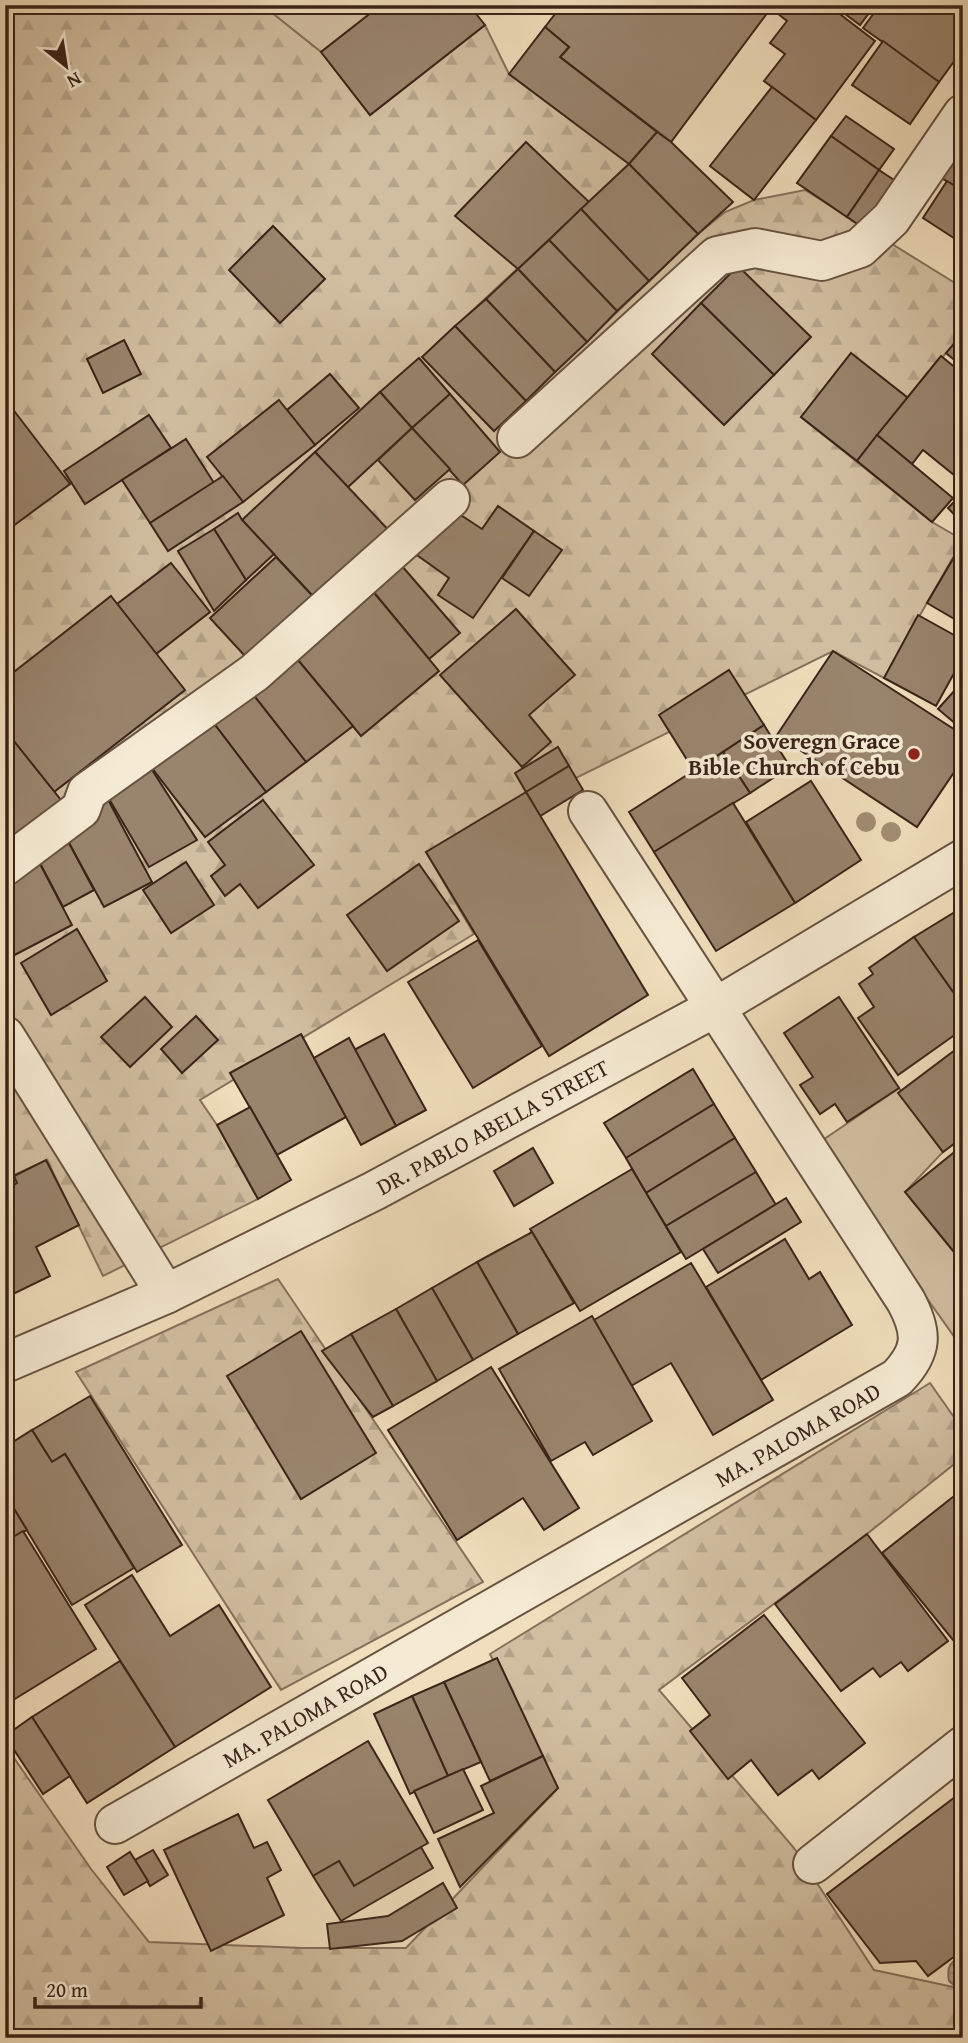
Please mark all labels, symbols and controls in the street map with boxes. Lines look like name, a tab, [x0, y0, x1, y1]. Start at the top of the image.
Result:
north arrow	[32, 32, 102, 102]
text: N	[62, 65, 87, 96]
place label: Soveregn Grace Bible Church of Cebu	[688, 724, 901, 783]
marker: Soveregn Grace Bible Church of Cebu	[906, 746, 922, 762]
street label: DR. PABLO ABELLA STREET	[370, 1051, 615, 1203]
street label: MA. PALOMA ROAD	[709, 1374, 886, 1495]
street label: MA. PALOMA ROAD	[216, 1655, 394, 1775]
scale bar	[35, 1966, 201, 2010]
text: 20 m	[46, 1974, 88, 2005]

